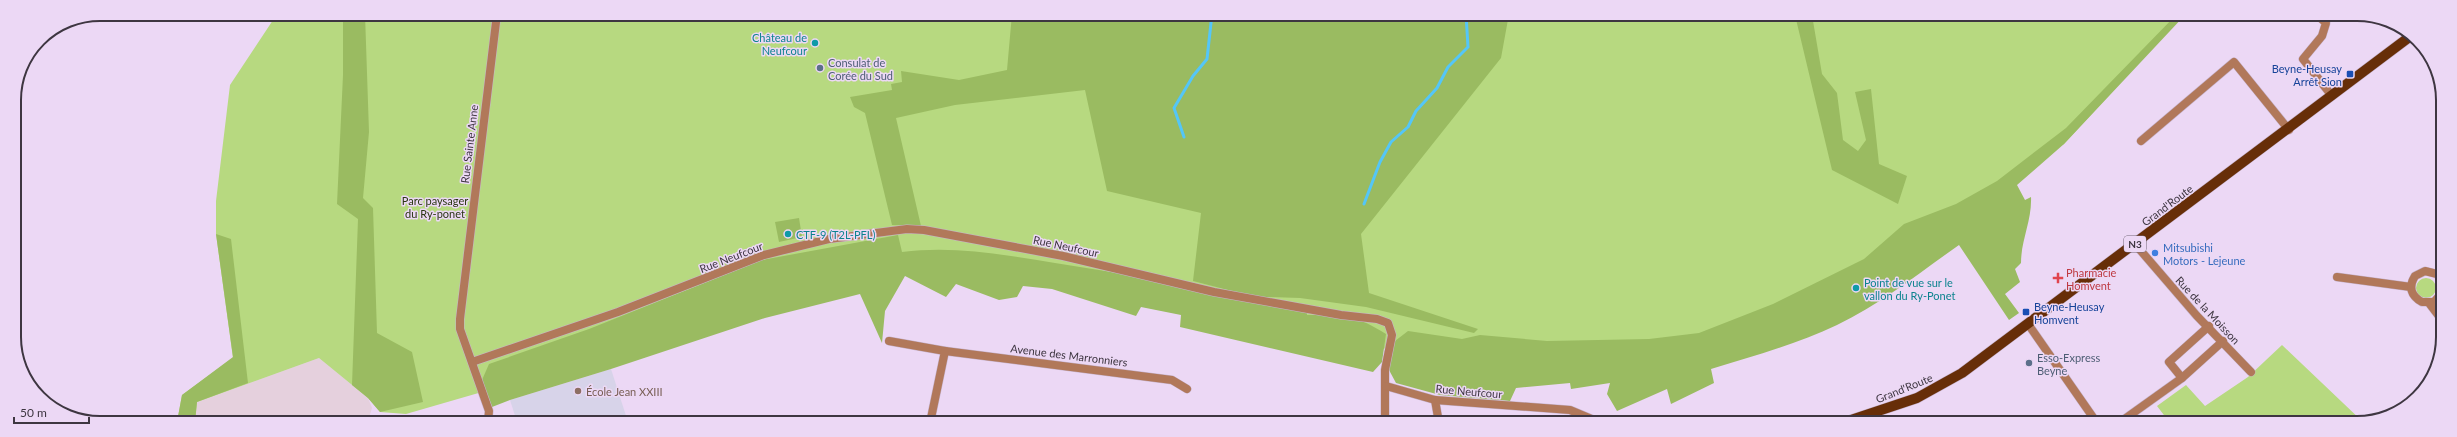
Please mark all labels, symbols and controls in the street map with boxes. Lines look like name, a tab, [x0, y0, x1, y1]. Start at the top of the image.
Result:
place label: Château de Neufcour	[752, 31, 807, 57]
marker: Château de Neufcour	[810, 38, 820, 48]
place label: Consulat de Corée du Sud	[828, 56, 893, 82]
place label: Beyne-Heusay Arrêt Sion	[2272, 62, 2342, 88]
marker: Consulat de Corée du Sud	[815, 63, 825, 73]
marker: Beyne-Heusay Arrêt Sion	[2345, 69, 2355, 79]
street label: Rue Sainte Anne	[458, 104, 480, 184]
street label: Grand'Route	[2139, 181, 2195, 228]
park label: Parc paysager du Ry-ponet	[402, 194, 468, 220]
place label: CTF-9 (T2L-PFL)	[796, 228, 875, 241]
marker: CTF-9 (T2L-PFL)	[783, 229, 793, 239]
street label: Rue Neufcour	[1032, 233, 1100, 259]
road number: N3	[2124, 236, 2146, 252]
street label: Rue Neufcour	[697, 239, 765, 275]
place label: Mitsubishi Motors - Lejeune	[2163, 241, 2246, 267]
marker: Mitsubishi Motors - Lejeune	[2150, 248, 2160, 258]
place label: Pharmacie Homvent	[2066, 266, 2117, 292]
marker: Pharmacie Homvent	[2053, 273, 2063, 283]
street label: Rue de la Moisson	[2173, 273, 2243, 347]
place label: Point de vue sur le vallon du Ry-Ponet	[1864, 276, 1955, 302]
marker: Point de vue sur le vallon du Ry-Ponet	[1851, 283, 1861, 293]
place label: Beyne-Heusay Homvent	[2034, 300, 2105, 326]
marker: Beyne-Heusay Homvent	[2021, 307, 2031, 317]
street label: Avenue des Marronniers	[1010, 341, 1128, 369]
place label: Esso-Express Beyne	[2037, 351, 2100, 377]
marker: Esso-Express Beyne	[2024, 358, 2034, 368]
street label: Grand'Route	[1874, 371, 1935, 405]
street label: Rue Neufcour	[1435, 382, 1503, 400]
place label: École Jean XXIII	[586, 385, 663, 398]
marker: École Jean XXIII	[573, 386, 583, 396]
scale bar	[14, 399, 89, 425]
text: 50 m	[20, 405, 47, 420]

